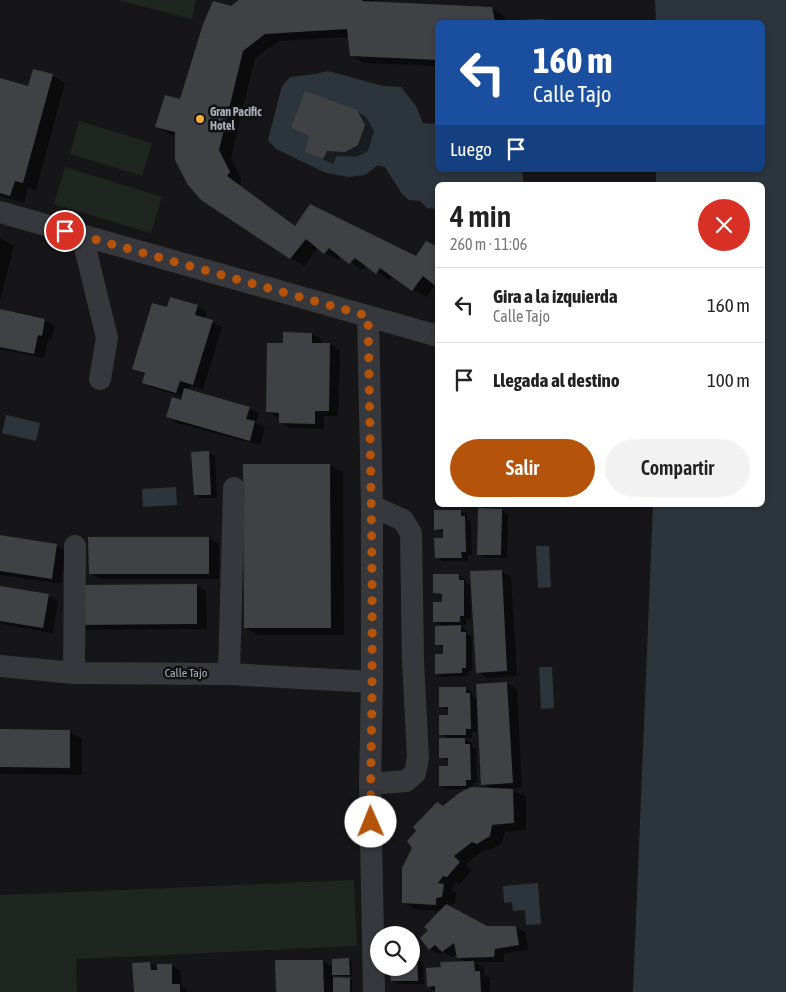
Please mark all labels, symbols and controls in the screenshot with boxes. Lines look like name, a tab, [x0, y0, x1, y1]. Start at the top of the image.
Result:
icon: left	[450, 40, 515, 105]
text: 160 m	[533, 40, 612, 80]
text: Calle Tajo	[533, 81, 611, 107]
place label: Gran Pacific Hotel	[210, 105, 262, 133]
marker: Gran Pacific Hotel	[194, 113, 206, 125]
icon: arrive	[502, 135, 530, 163]
text: Luego	[450, 138, 492, 160]
text: 4 min	[450, 199, 511, 233]
button: close	[698, 199, 750, 251]
pin	[44, 210, 86, 252]
icon: arrive	[51, 217, 79, 245]
text: 260 m · 11:06	[450, 235, 527, 253]
text: Gira a la izquierda	[493, 285, 618, 307]
icon: left	[450, 291, 478, 319]
text: 160 m	[707, 294, 750, 316]
text: Calle Tajo	[493, 307, 550, 325]
icon: arrive	[450, 366, 478, 394]
text: Llegada al destino	[493, 369, 620, 391]
text: 100 m	[707, 369, 750, 391]
button: Salir	[450, 439, 595, 497]
button: Compartir	[605, 439, 750, 497]
street label: Calle Tajo	[165, 666, 208, 680]
position arrow	[344, 795, 396, 847]
map controls	[370, 926, 420, 976]
button: search	[370, 926, 420, 976]

